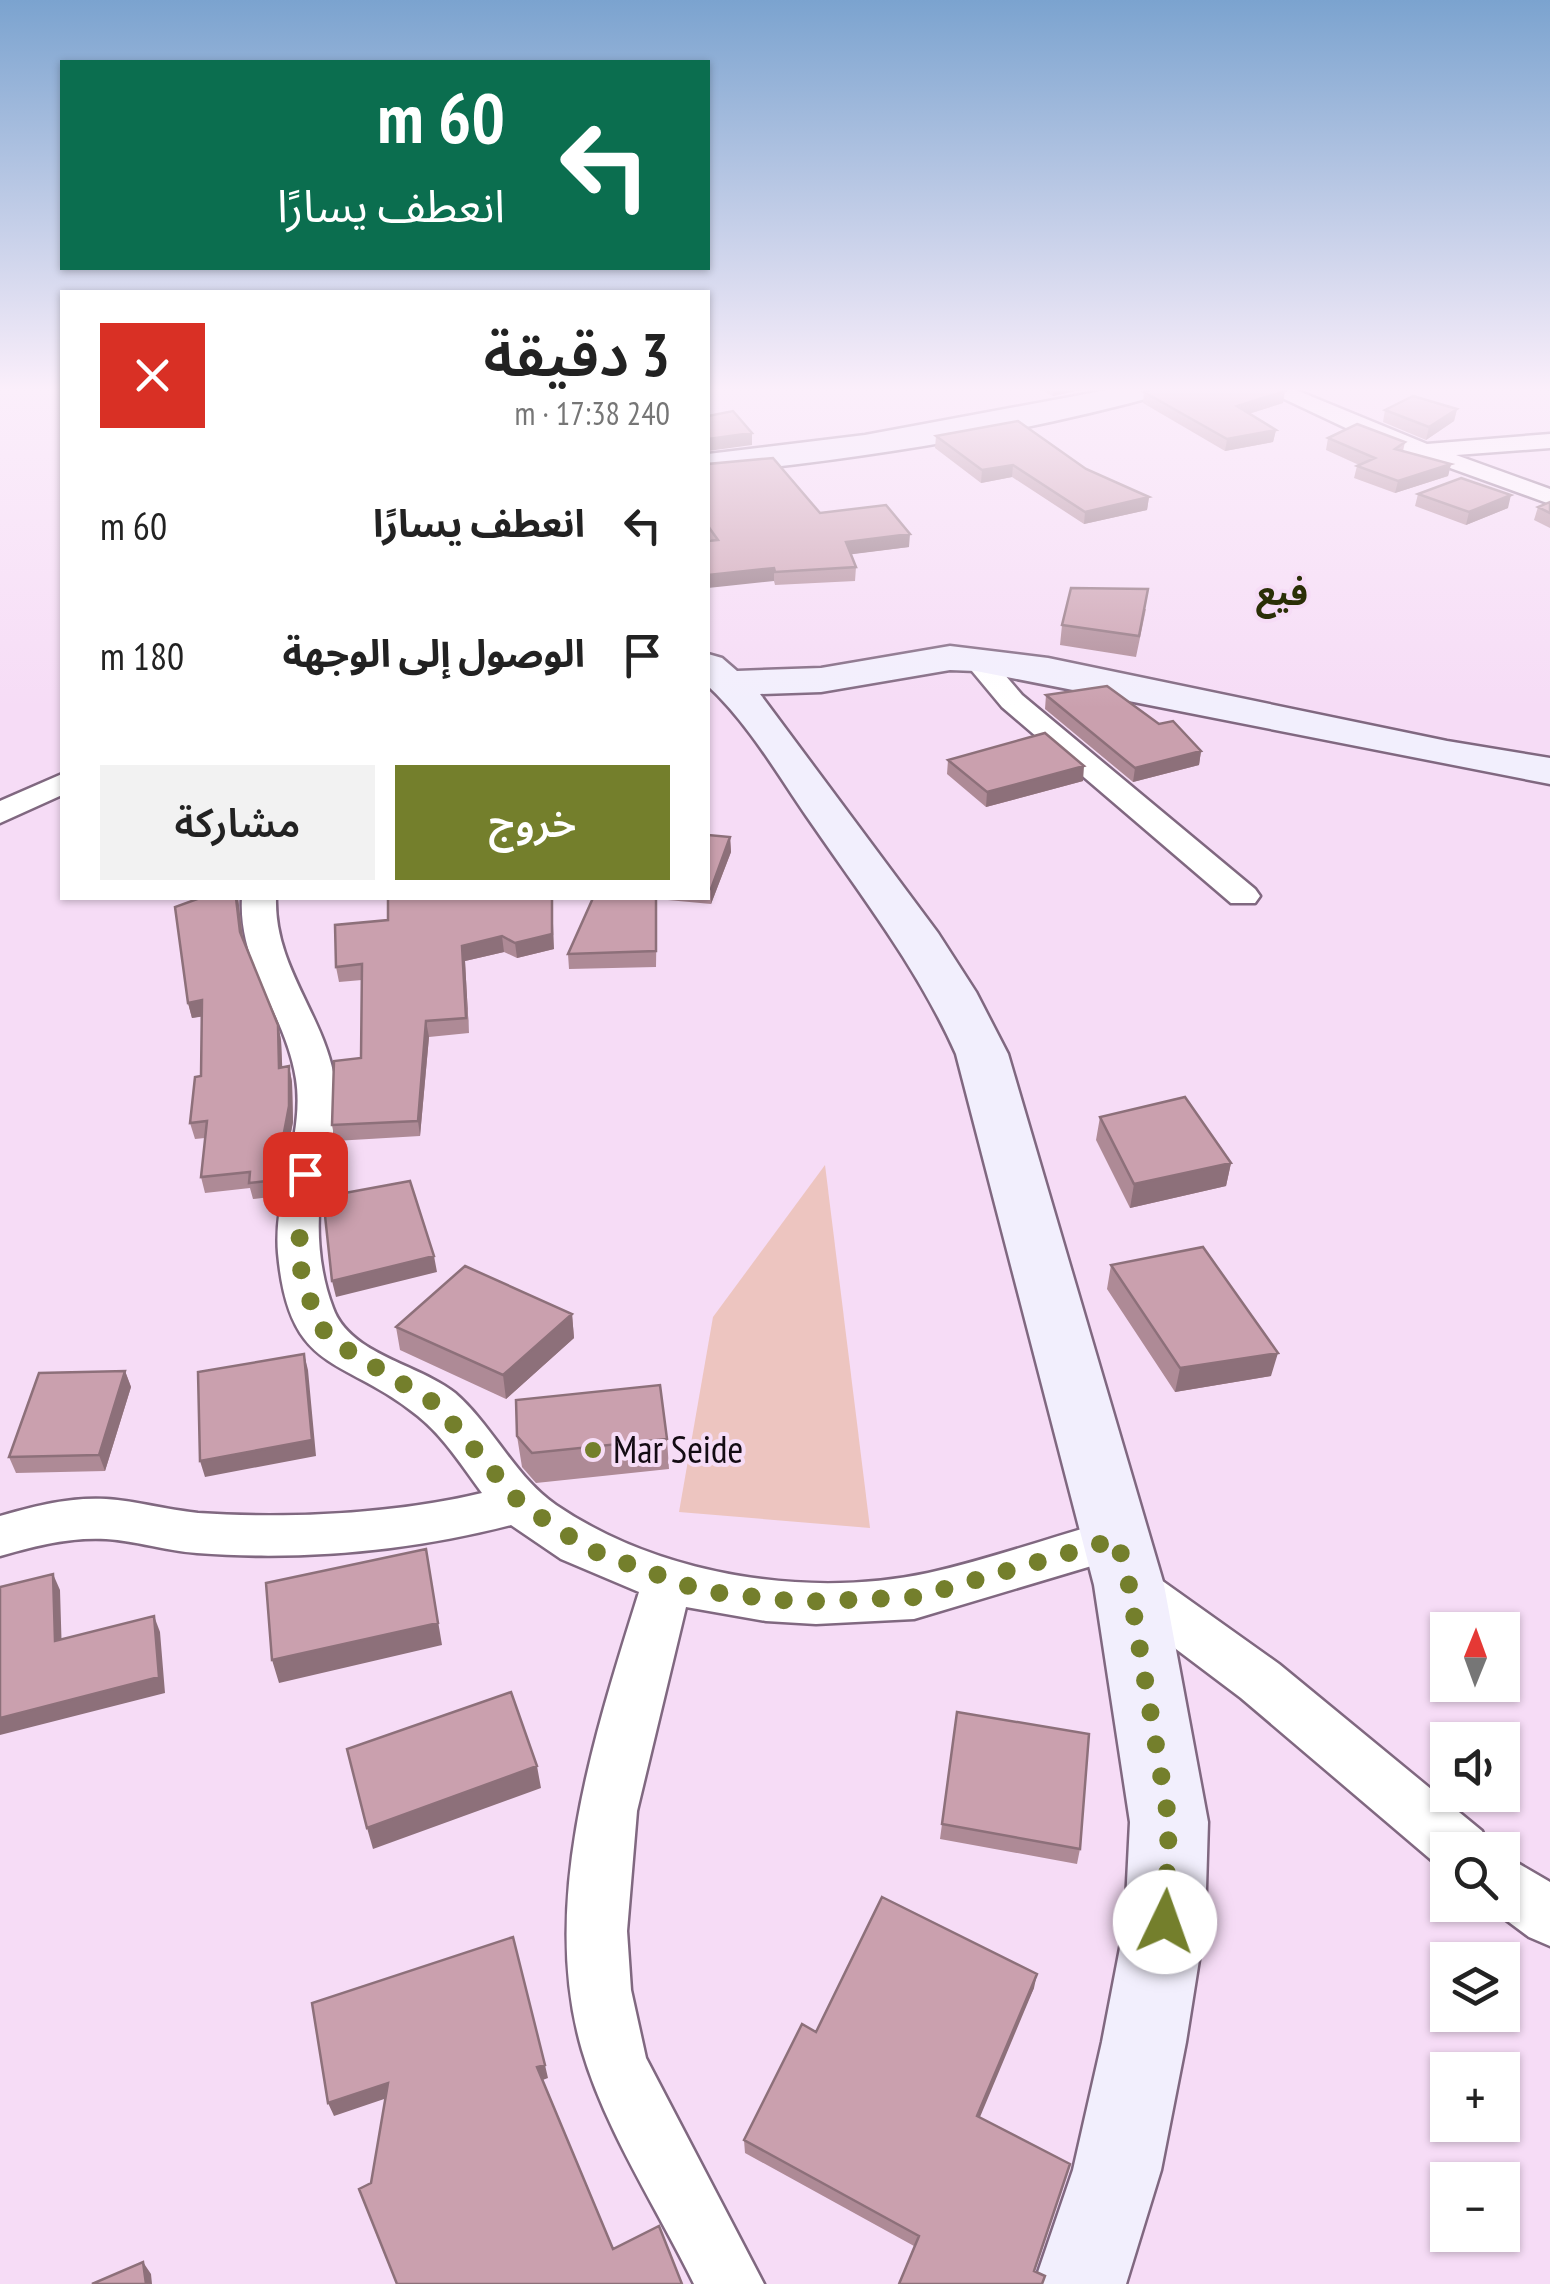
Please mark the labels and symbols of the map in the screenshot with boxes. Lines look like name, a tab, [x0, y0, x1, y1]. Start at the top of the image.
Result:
district label: فيع	[1256, 569, 1308, 619]
pin	[263, 1132, 348, 1217]
place label: Mar Seide	[613, 1424, 743, 1473]
marker: Mar Seide	[582, 1439, 604, 1461]
north arrow	[1430, 1612, 1520, 1702]
position arrow	[1113, 1870, 1217, 1974]

